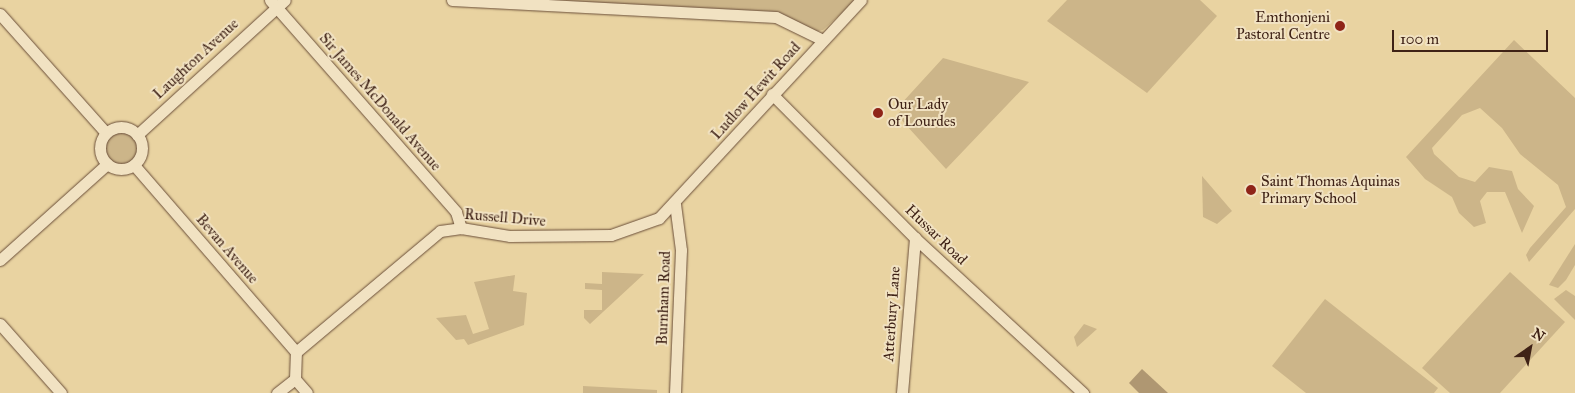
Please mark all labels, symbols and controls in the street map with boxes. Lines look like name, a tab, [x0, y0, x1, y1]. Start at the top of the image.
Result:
place label: Emthonjeni Pastoral Centre	[1236, 8, 1330, 43]
street label: Laughton Avenue	[150, 15, 242, 103]
marker: Emthonjeni Pastoral Centre	[1334, 20, 1346, 32]
scale bar	[1395, 20, 1551, 52]
street label: Sir James McDonald Avenue	[315, 29, 445, 175]
text: 100 m	[1400, 30, 1439, 48]
street label: Ludlow Hewit Road	[708, 39, 804, 143]
place label: Our Lady of Lourdes	[888, 95, 955, 130]
marker: Our Lady of Lourdes	[872, 107, 884, 119]
place label: Saint Thomas Aquinas Primary School	[1261, 172, 1400, 207]
marker: Saint Thomas Aquinas Primary School	[1245, 184, 1257, 196]
street label: Hussar Road	[901, 201, 971, 269]
street label: Russell Drive	[464, 205, 546, 231]
street label: Bevan Avenue	[192, 211, 262, 287]
street label: Burnham Road	[653, 251, 675, 345]
street label: Atterbury Lane	[880, 266, 904, 362]
north arrow	[1505, 323, 1555, 373]
text: N	[1529, 325, 1548, 345]

